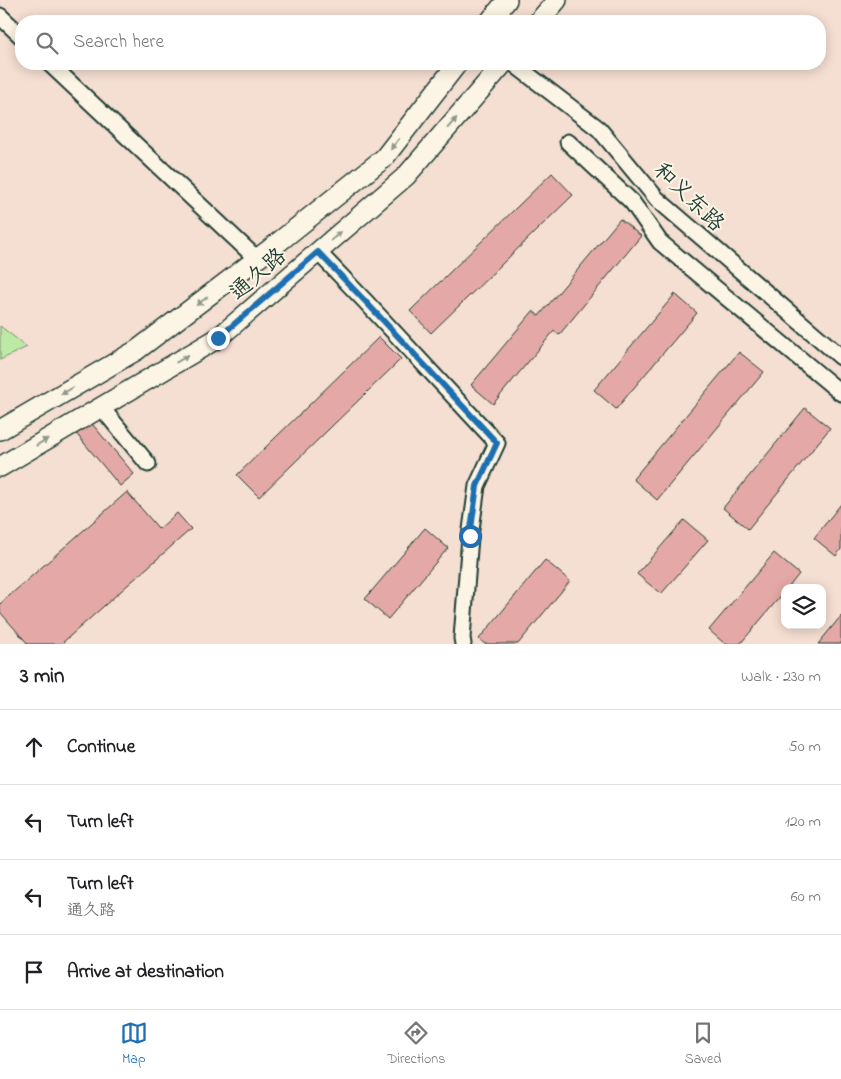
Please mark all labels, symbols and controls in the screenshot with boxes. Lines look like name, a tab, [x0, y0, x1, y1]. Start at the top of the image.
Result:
search box	[15, 15, 826, 70]
icon: search	[33, 29, 61, 57]
text: Search here	[73, 29, 164, 56]
one-way arrow	[446, 117, 457, 130]
one-way arrow	[390, 137, 400, 151]
street label: 和义东路	[645, 156, 731, 240]
one-way arrow	[329, 231, 342, 242]
street label: 通久路	[224, 242, 294, 309]
one-way arrow	[196, 296, 209, 307]
route end	[207, 327, 230, 350]
one-way arrow	[175, 355, 188, 364]
one-way arrow	[60, 387, 73, 396]
one-way arrow	[36, 438, 49, 447]
route start	[459, 525, 482, 548]
map controls	[781, 584, 826, 629]
button: layers	[781, 584, 826, 629]
text: 3 min	[20, 662, 64, 692]
text: Walk · 230 m	[741, 665, 821, 689]
icon: ahead	[20, 733, 48, 761]
text: Continue	[67, 734, 135, 761]
text: 50 m	[789, 735, 821, 759]
icon: left	[20, 808, 48, 836]
text: Turn left	[67, 809, 134, 836]
text: 120 m	[785, 810, 821, 834]
text: Turn left	[67, 871, 134, 898]
icon: left	[20, 883, 48, 911]
text: 60 m	[791, 885, 821, 909]
text: 通久路	[67, 899, 115, 923]
icon: arrive	[20, 958, 48, 986]
text: Arrive at destination	[67, 959, 224, 986]
tab: Map	[120, 1019, 148, 1070]
tab: Directions	[387, 1019, 445, 1070]
tab: Saved	[685, 1019, 721, 1070]

